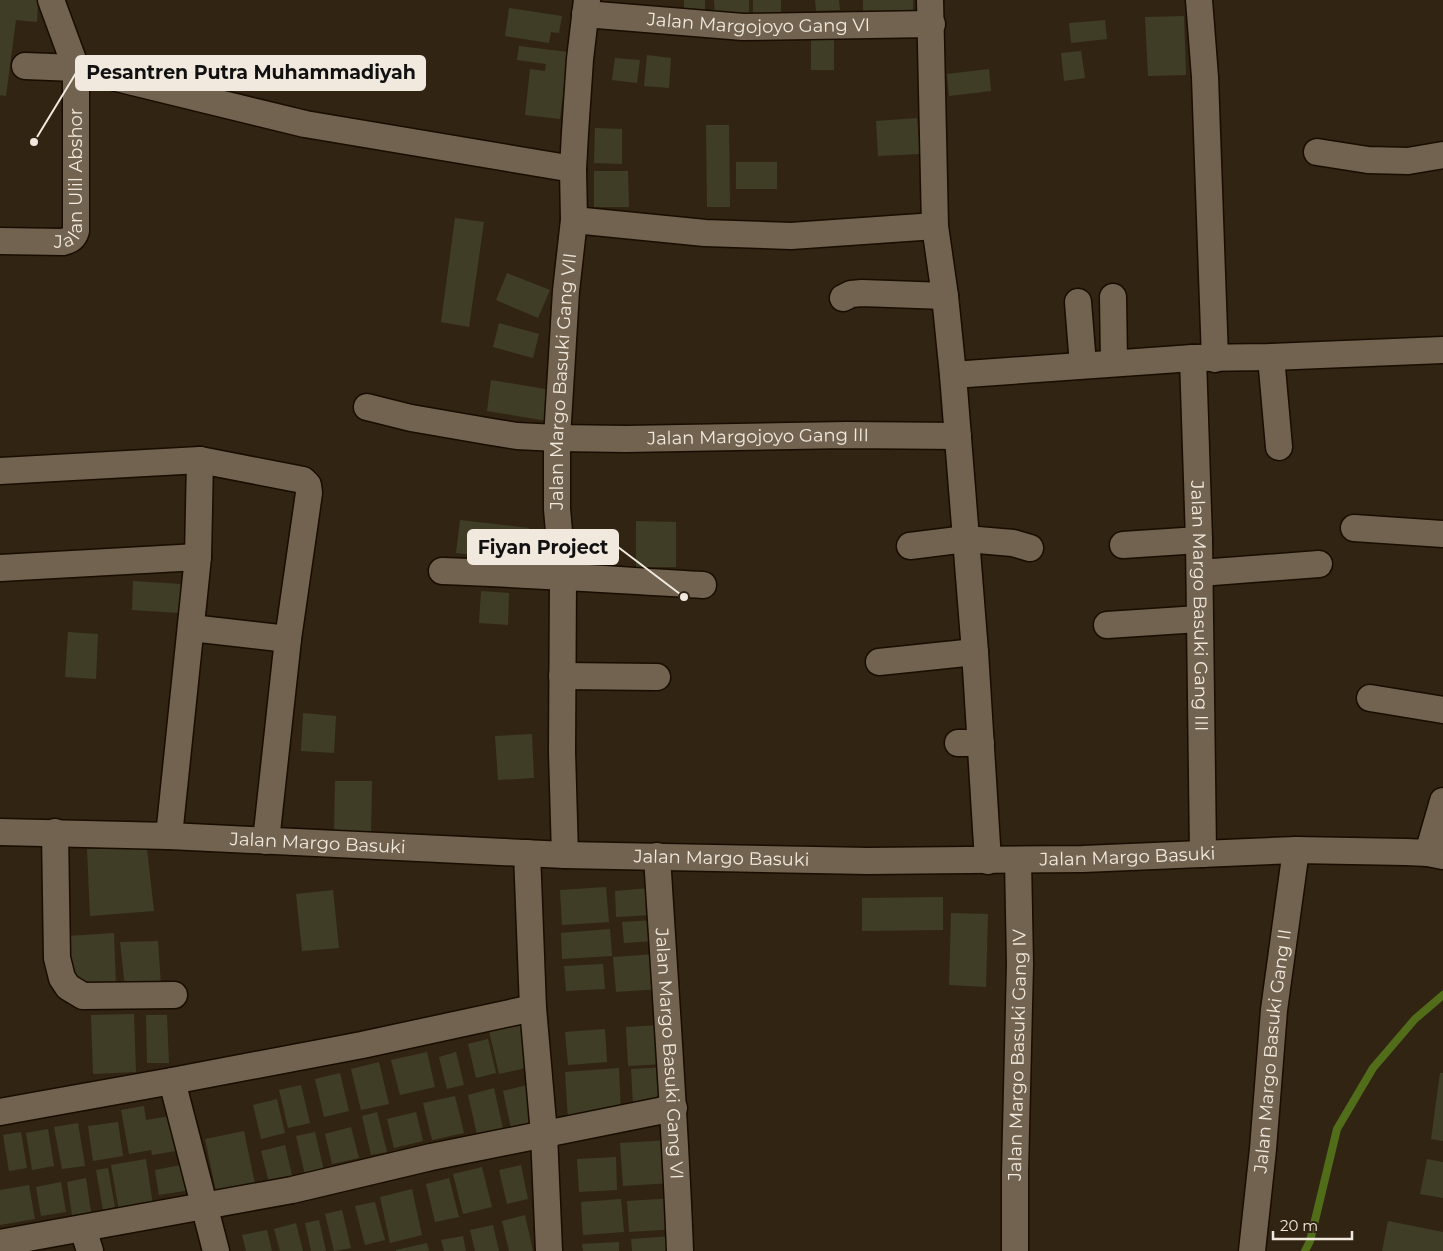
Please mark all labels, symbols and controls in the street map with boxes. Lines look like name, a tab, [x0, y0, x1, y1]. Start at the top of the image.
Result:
street label: Jalan Margojoyo Gang VI	[645, 8, 870, 38]
callout: Pesantren Putra Muhammadiyah	[76, 56, 425, 90]
text: Pesantren Putra Muhammadiyah	[86, 61, 416, 84]
street label: Jalan Ulil Abshor	[53, 108, 87, 253]
street label: Jalan Margo Basuki Gang VII	[546, 252, 581, 511]
street label: Jalan Margojoyo Gang III	[646, 424, 869, 450]
street label: Jalan Margo Basuki Gang III	[1186, 479, 1212, 731]
callout: Fiyan Project	[468, 530, 618, 564]
text: Fiyan Project	[478, 536, 608, 559]
street label: Jalan Margo Basuki	[228, 828, 406, 858]
street label: Jalan Margo Basuki	[1038, 842, 1216, 870]
street label: Jalan Margo Basuki	[632, 845, 810, 871]
street label: Jalan Margo Basuki Gang VI	[650, 926, 688, 1180]
street label: Jalan Margo Basuki Gang IV	[1004, 928, 1031, 1182]
street label: Jalan Margo Basuki Gang II	[1249, 928, 1296, 1175]
scale bar	[1273, 1208, 1352, 1240]
text: 20 m	[1280, 1216, 1318, 1235]

